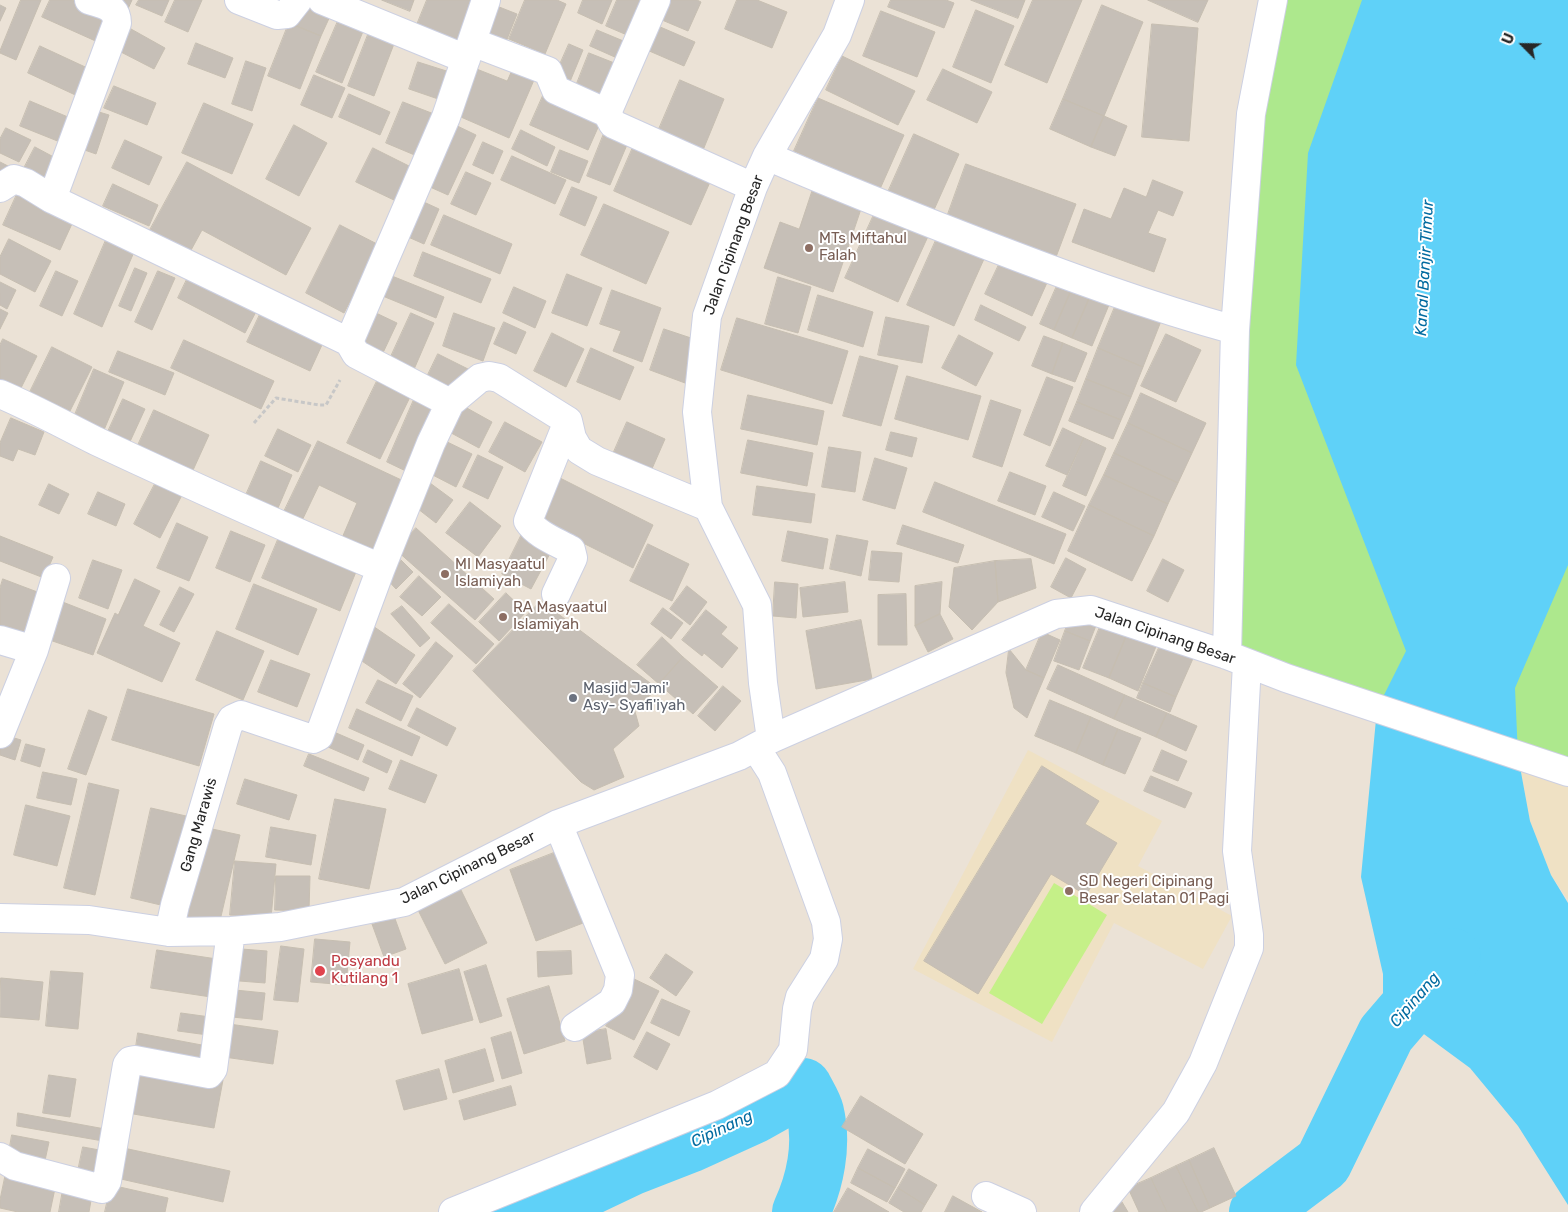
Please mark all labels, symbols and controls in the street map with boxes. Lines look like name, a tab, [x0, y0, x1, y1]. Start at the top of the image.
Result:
north arrow	[1498, 20, 1548, 70]
text: U	[1499, 31, 1519, 47]
street label: Jalan Cipinang Besar	[700, 173, 768, 317]
water label: Kanal Banjir Timur	[1412, 199, 1438, 337]
place label: MTs Miftahul Falah	[819, 230, 907, 265]
marker: MTs Miftahul Falah	[803, 242, 815, 254]
place label: MI Masyaatul Islamiyah	[455, 556, 545, 591]
marker: MI Masyaatul Islamiyah	[439, 568, 451, 580]
place label: RA Masyaatul Islamiyah	[513, 599, 607, 634]
street label: Jalan Cipinang Besar	[1092, 603, 1238, 669]
marker: RA Masyaatul Islamiyah	[497, 611, 509, 623]
place label: Masjid Jami' Asy- Syafi'iyah	[583, 680, 685, 715]
marker: Masjid Jami' Asy- Syafi'iyah	[567, 692, 579, 704]
street label: Gang Marawis	[177, 776, 221, 874]
street label: Jalan Cipinang Besar	[398, 828, 538, 908]
place label: SD Negeri Cipinang Besar Selatan 01 Pagi	[1079, 873, 1229, 908]
marker: SD Negeri Cipinang Besar Selatan 01 Pagi	[1063, 885, 1075, 897]
place label: Posyandu Kutilang 1	[331, 953, 400, 988]
marker: Posyandu Kutilang 1	[313, 964, 327, 978]
water label: Cipinang	[1386, 969, 1444, 1031]
water label: Cipinang	[688, 1106, 756, 1152]

